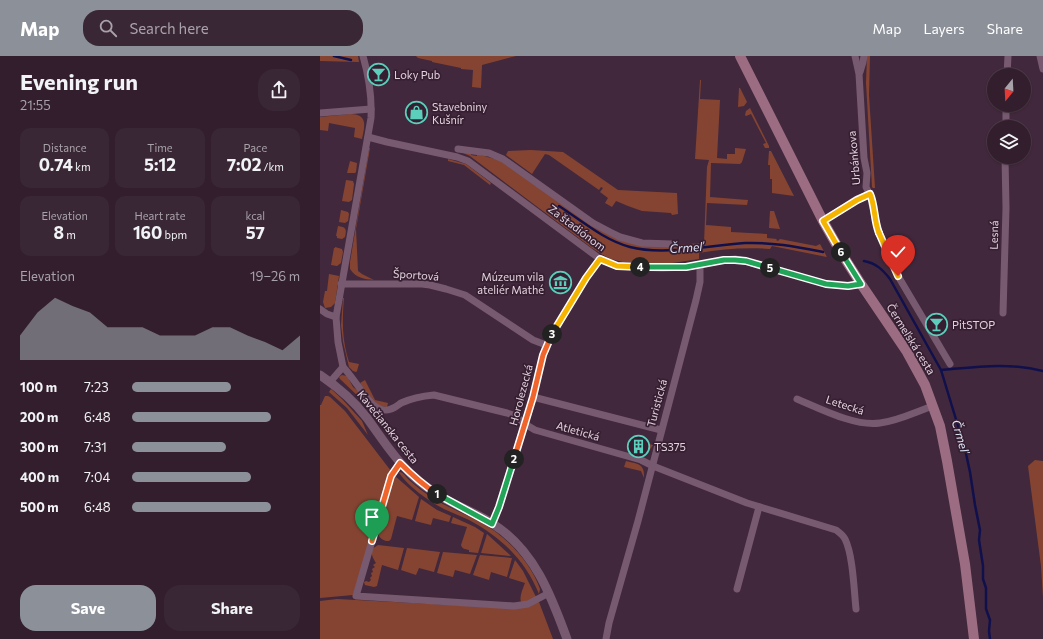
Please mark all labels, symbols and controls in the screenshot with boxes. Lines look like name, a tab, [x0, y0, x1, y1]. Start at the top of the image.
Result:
search box	[83, 10, 363, 46]
text: Map	[20, 17, 59, 40]
icon: search	[97, 17, 119, 39]
text: Search here	[129, 19, 209, 37]
text: Map	[873, 20, 901, 37]
text: Layers	[923, 20, 965, 37]
text: Share	[987, 20, 1023, 37]
bar icon: Loky Pub	[366, 62, 392, 88]
text: Evening run	[20, 68, 138, 95]
place label: Loky Pub	[394, 68, 440, 81]
north arrow	[987, 68, 1031, 112]
map controls	[987, 68, 1031, 164]
button: share	[258, 69, 300, 111]
text: 21:55	[20, 97, 51, 113]
shop icon: Stavebniny Kušnír	[403, 100, 429, 126]
place label: Stavebniny Kušnír	[432, 100, 488, 126]
button: layers	[987, 120, 1031, 164]
street label: Urbánkova	[845, 130, 862, 186]
text: Distance	[43, 141, 87, 154]
text: Time	[147, 141, 173, 154]
text: Pace	[243, 141, 267, 154]
text: 0.74	[39, 154, 73, 175]
text: 5:12	[144, 154, 176, 175]
text: 7:02	[227, 154, 261, 175]
text: km	[73, 160, 91, 173]
text: /km	[261, 160, 284, 173]
street label: Za štadiónom	[546, 202, 609, 253]
text: Elevation	[41, 209, 88, 222]
text: Heart rate	[134, 209, 186, 222]
text: kcal	[245, 209, 265, 222]
street label: Lesná	[987, 220, 1000, 250]
text: 8	[54, 222, 64, 243]
text: 160	[133, 222, 162, 243]
text: 57	[246, 222, 265, 243]
text: m	[64, 228, 76, 241]
text: bpm	[162, 228, 187, 241]
pin	[881, 235, 915, 276]
water label: Črmeľ	[669, 239, 706, 255]
icon: check	[887, 241, 909, 263]
pin: 6	[831, 242, 851, 262]
text: 6	[838, 245, 844, 258]
pin: 4	[630, 257, 650, 277]
pin: 5	[760, 258, 780, 278]
text: 4	[637, 260, 643, 273]
text: 5	[767, 261, 773, 274]
street label: Športová	[393, 265, 439, 283]
text: Elevation	[20, 268, 75, 284]
text: 19–26 m	[250, 268, 300, 284]
place label: Múzeum vila ateliér Mathé	[477, 270, 544, 296]
museum icon: Múzeum vila ateliér Mathé	[547, 270, 573, 296]
street label: Čermeľská cesta	[884, 300, 939, 377]
bar icon: PitSTOP	[924, 312, 950, 338]
place label: PitSTOP	[952, 318, 995, 331]
pin: 3	[542, 324, 562, 344]
text: 3	[549, 327, 555, 340]
street label: Horolezecká	[506, 363, 535, 427]
street label: Turistická	[644, 378, 669, 428]
text: 100 m	[20, 379, 57, 395]
text: 7:23	[84, 379, 109, 395]
street label: Kavečianska cesta	[355, 388, 422, 466]
street label: Letecká	[824, 392, 866, 417]
text: 200 m	[20, 409, 58, 425]
text: 6:48	[84, 409, 111, 425]
street label: Atletická	[555, 418, 601, 443]
water label: Črmeľ	[950, 418, 973, 456]
building icon: TS375	[625, 434, 651, 460]
text: 300 m	[20, 439, 59, 455]
text: 7:31	[84, 439, 107, 455]
place label: TS375	[654, 440, 686, 453]
pin: 2	[504, 449, 524, 469]
text: 2	[511, 452, 517, 465]
text: 400 m	[20, 469, 59, 485]
text: 7:04	[84, 469, 110, 485]
pin: 1	[427, 484, 447, 504]
text: 1	[435, 487, 439, 500]
text: 500 m	[20, 499, 59, 515]
text: 6:48	[84, 499, 111, 515]
pin	[355, 500, 389, 541]
icon: arrive	[361, 506, 383, 528]
button: Save	[20, 585, 156, 631]
button: Share	[164, 585, 300, 631]

